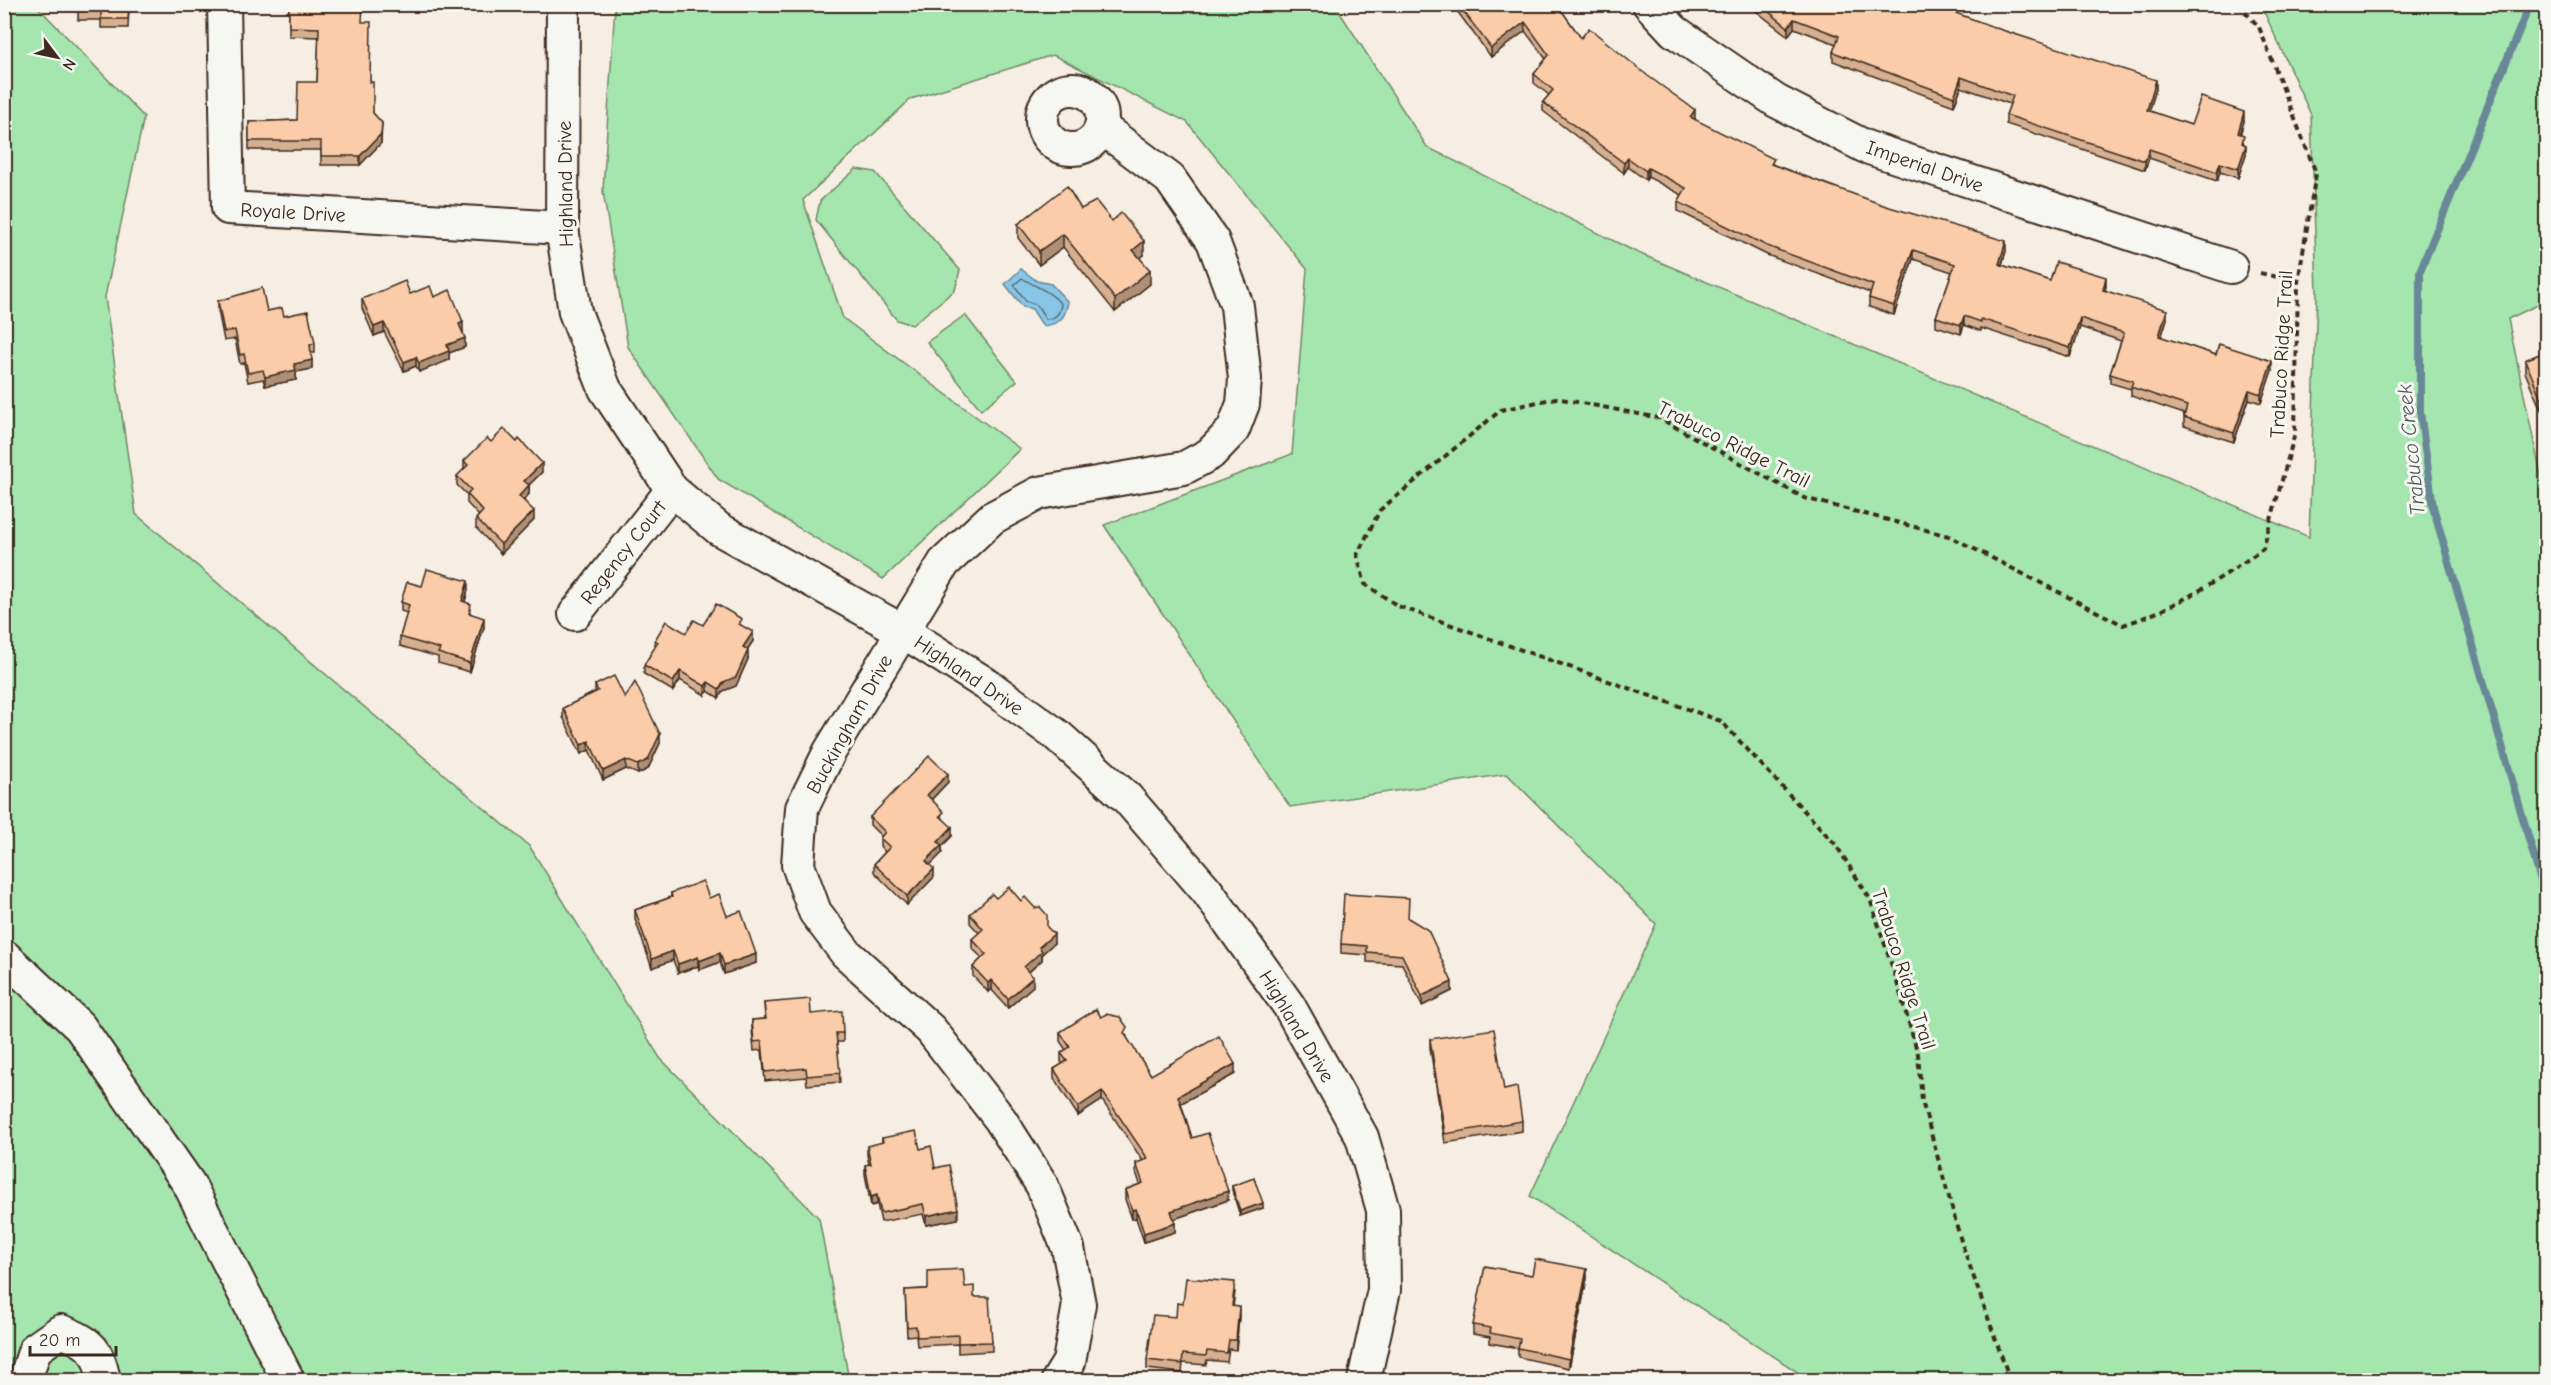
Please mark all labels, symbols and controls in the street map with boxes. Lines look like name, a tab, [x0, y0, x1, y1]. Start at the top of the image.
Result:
north arrow	[27, 27, 87, 87]
text: N	[58, 55, 79, 74]
street label: Highland Drive	[553, 121, 578, 247]
street label: Imperial Drive	[1863, 136, 1986, 197]
street label: Royale Drive	[240, 198, 346, 227]
street label: Trabuco Ridge Trail	[2266, 270, 2297, 438]
water label: Trabuco Creek	[2392, 382, 2430, 517]
street label: Trabuco Ridge Trail	[1654, 396, 1814, 493]
street label: Regency Court	[576, 495, 672, 609]
street label: Highland Drive	[910, 631, 1028, 720]
street label: Buckingham Drive	[802, 651, 897, 798]
street label: Trabuco Ridge Trail	[1867, 886, 1940, 1052]
street label: Highland Drive	[1254, 966, 1339, 1086]
scale bar	[30, 1319, 116, 1357]
text: 20 m	[39, 1330, 80, 1351]

